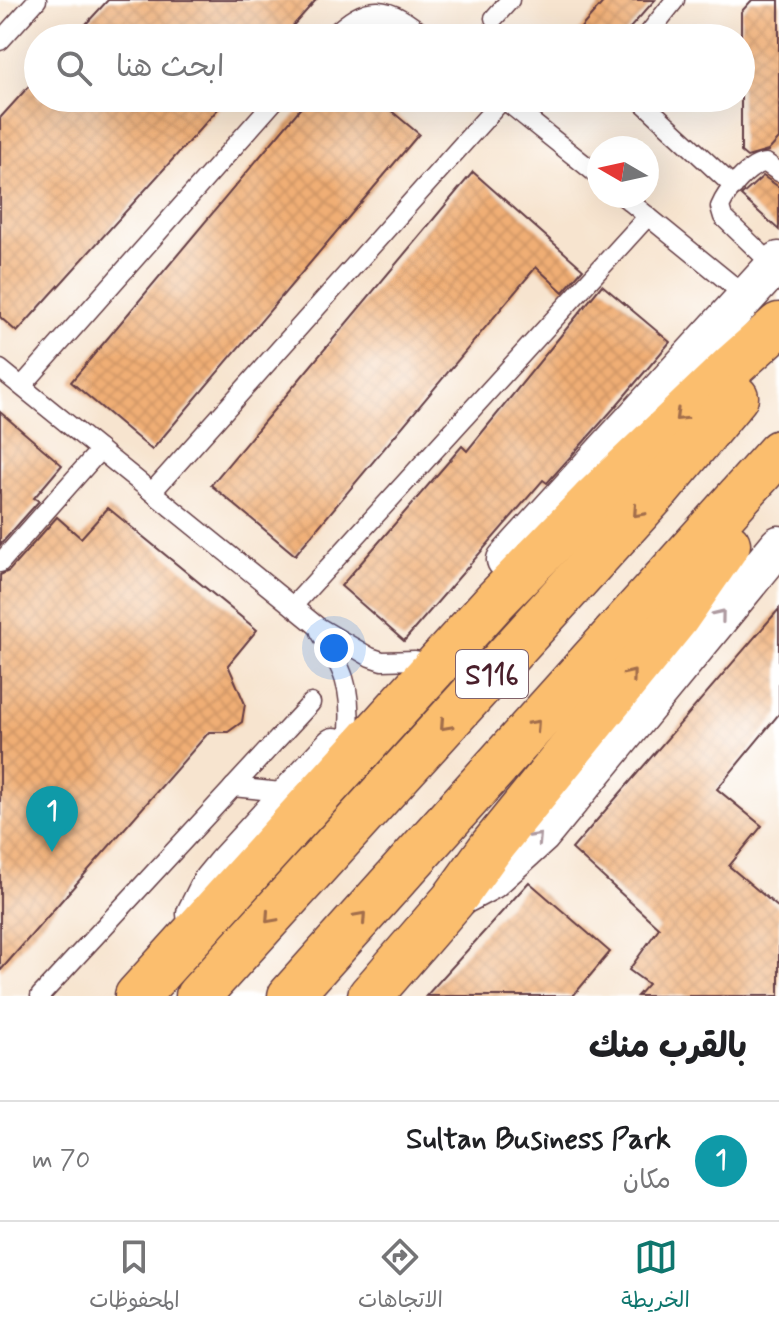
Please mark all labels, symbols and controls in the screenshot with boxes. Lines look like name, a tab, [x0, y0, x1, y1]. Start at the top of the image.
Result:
search box	[24, 24, 755, 112]
icon: search	[52, 46, 96, 90]
text: ابحث هنا	[116, 48, 224, 87]
north arrow	[587, 136, 659, 208]
one-way arrow	[675, 407, 690, 421]
one-way arrow	[633, 503, 647, 517]
one-way arrow	[710, 610, 725, 624]
your location	[314, 628, 354, 668]
road number: S116	[456, 650, 528, 698]
one-way arrow	[621, 670, 636, 684]
one-way arrow	[440, 716, 454, 731]
one-way arrow	[526, 719, 540, 734]
pin: 1	[26, 786, 78, 852]
one-way arrow	[527, 832, 541, 847]
one-way arrow	[265, 908, 279, 923]
one-way arrow	[351, 912, 366, 927]
text: بالقرب منك	[589, 1025, 747, 1070]
text: Sultan Business Park	[406, 1120, 671, 1159]
text: 70 m	[32, 1144, 90, 1178]
text: 1	[715, 1144, 727, 1178]
text: مكان	[623, 1164, 671, 1198]
tab: المحفوظات	[89, 1235, 180, 1319]
tab: الاتجاهات	[358, 1235, 443, 1319]
tab: الخريطة	[621, 1235, 690, 1319]

